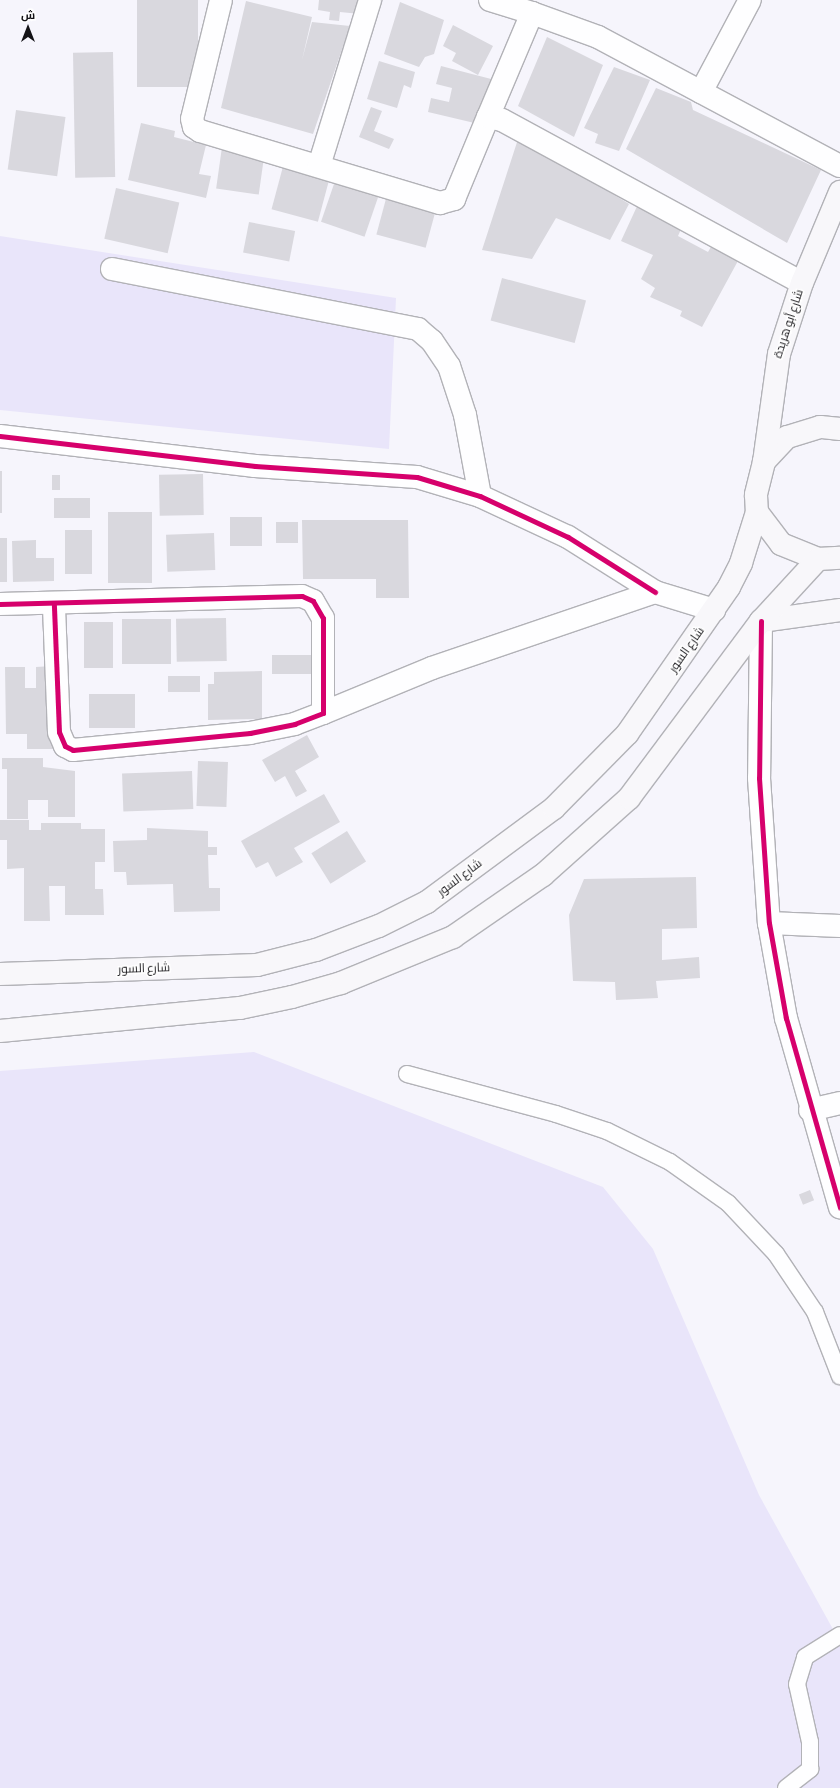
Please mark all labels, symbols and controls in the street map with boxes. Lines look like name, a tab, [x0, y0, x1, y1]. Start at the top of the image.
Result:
north arrow	[8, 8, 48, 48]
text: ش	[21, 10, 35, 21]
street label: شارع أبو هريدة	[771, 288, 807, 360]
street label: شارع السور	[666, 625, 708, 675]
street label: شارع السور	[435, 857, 485, 899]
street label: شارع السور	[118, 961, 170, 977]

